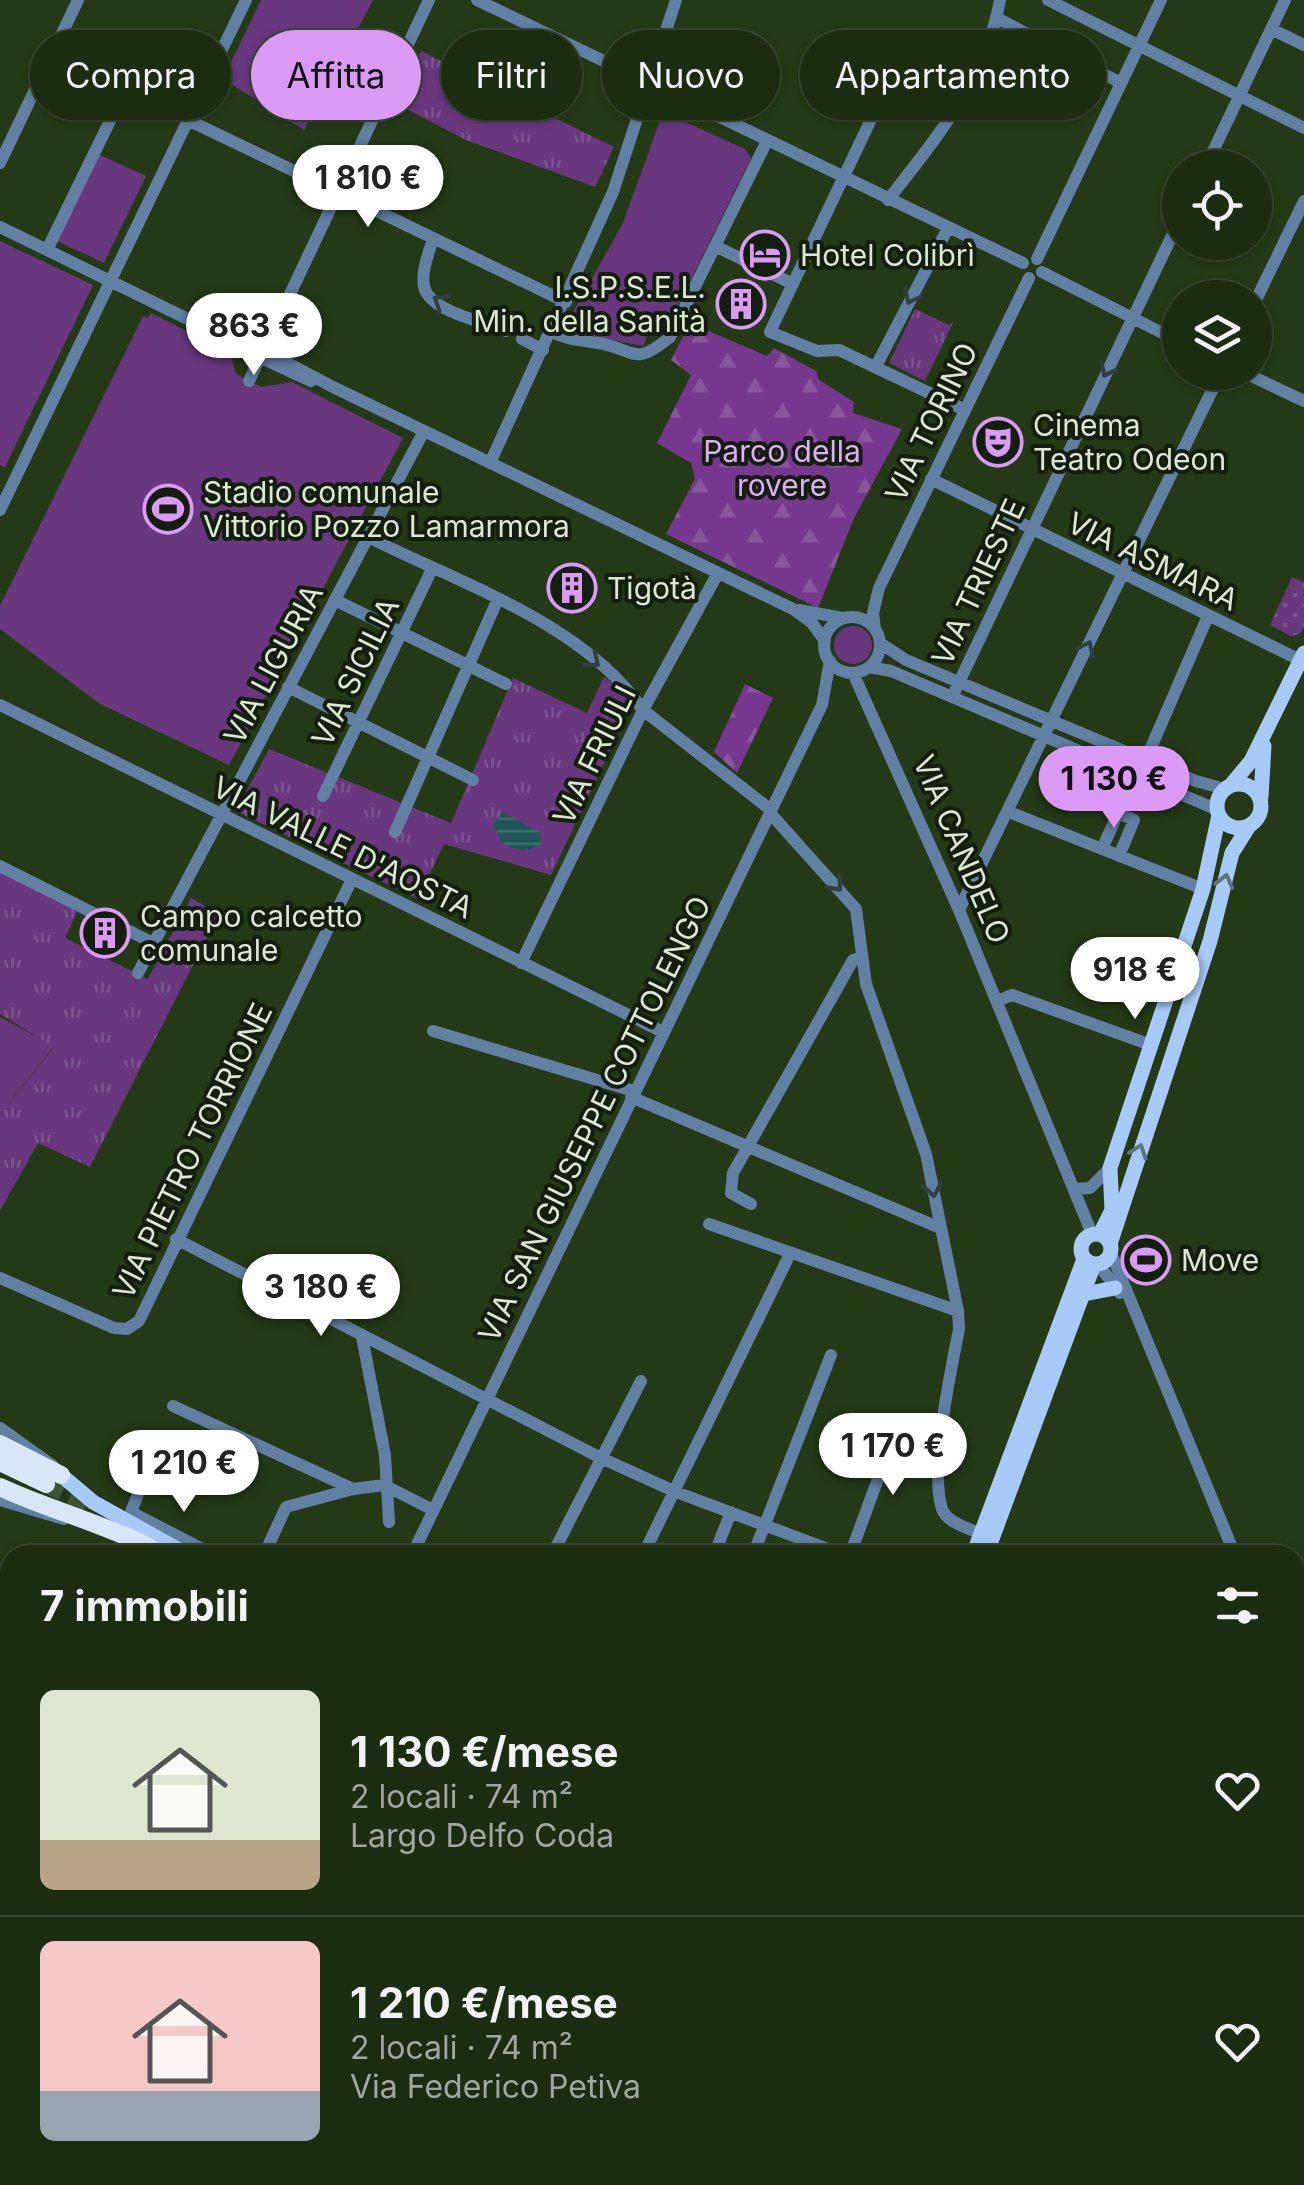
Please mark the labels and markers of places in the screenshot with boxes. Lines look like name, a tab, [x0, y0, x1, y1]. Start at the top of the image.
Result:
pin: 1 810 €	[276, 145, 460, 230]
hotel icon: Hotel Colibrì	[739, 229, 791, 281]
place label: Hotel Colibrì	[800, 237, 975, 273]
place label: I.S.P.S.E.L. Min. della Sanità	[473, 269, 706, 339]
building icon: I.S.P.S.E.L. Min. della Sanità	[715, 278, 767, 330]
pin: 863 €	[184, 293, 324, 378]
place label: Cinema Teatro Odeon	[1033, 407, 1226, 477]
theatre icon: Cinema Teatro Odeon	[972, 416, 1024, 468]
place label: Stadio comunale Vittorio Pozzo Lamarmora	[203, 474, 570, 544]
sports icon: Stadio comunale Vittorio Pozzo Lamarmora	[142, 483, 194, 535]
building icon: Tigotà	[546, 562, 598, 614]
place label: Tigotà	[607, 570, 697, 606]
pin: 1 130 €	[1022, 746, 1206, 831]
place label: Campo calcetto comunale	[140, 898, 363, 968]
building icon: Campo calcetto comunale	[79, 907, 131, 959]
pin: 918 €	[1065, 937, 1205, 1022]
sports icon: Move	[1120, 1234, 1172, 1286]
place label: Move	[1181, 1242, 1259, 1278]
pin: 3 180 €	[229, 1254, 413, 1339]
pin: 1 170 €	[801, 1413, 985, 1498]
pin: 1 210 €	[92, 1430, 276, 1515]

